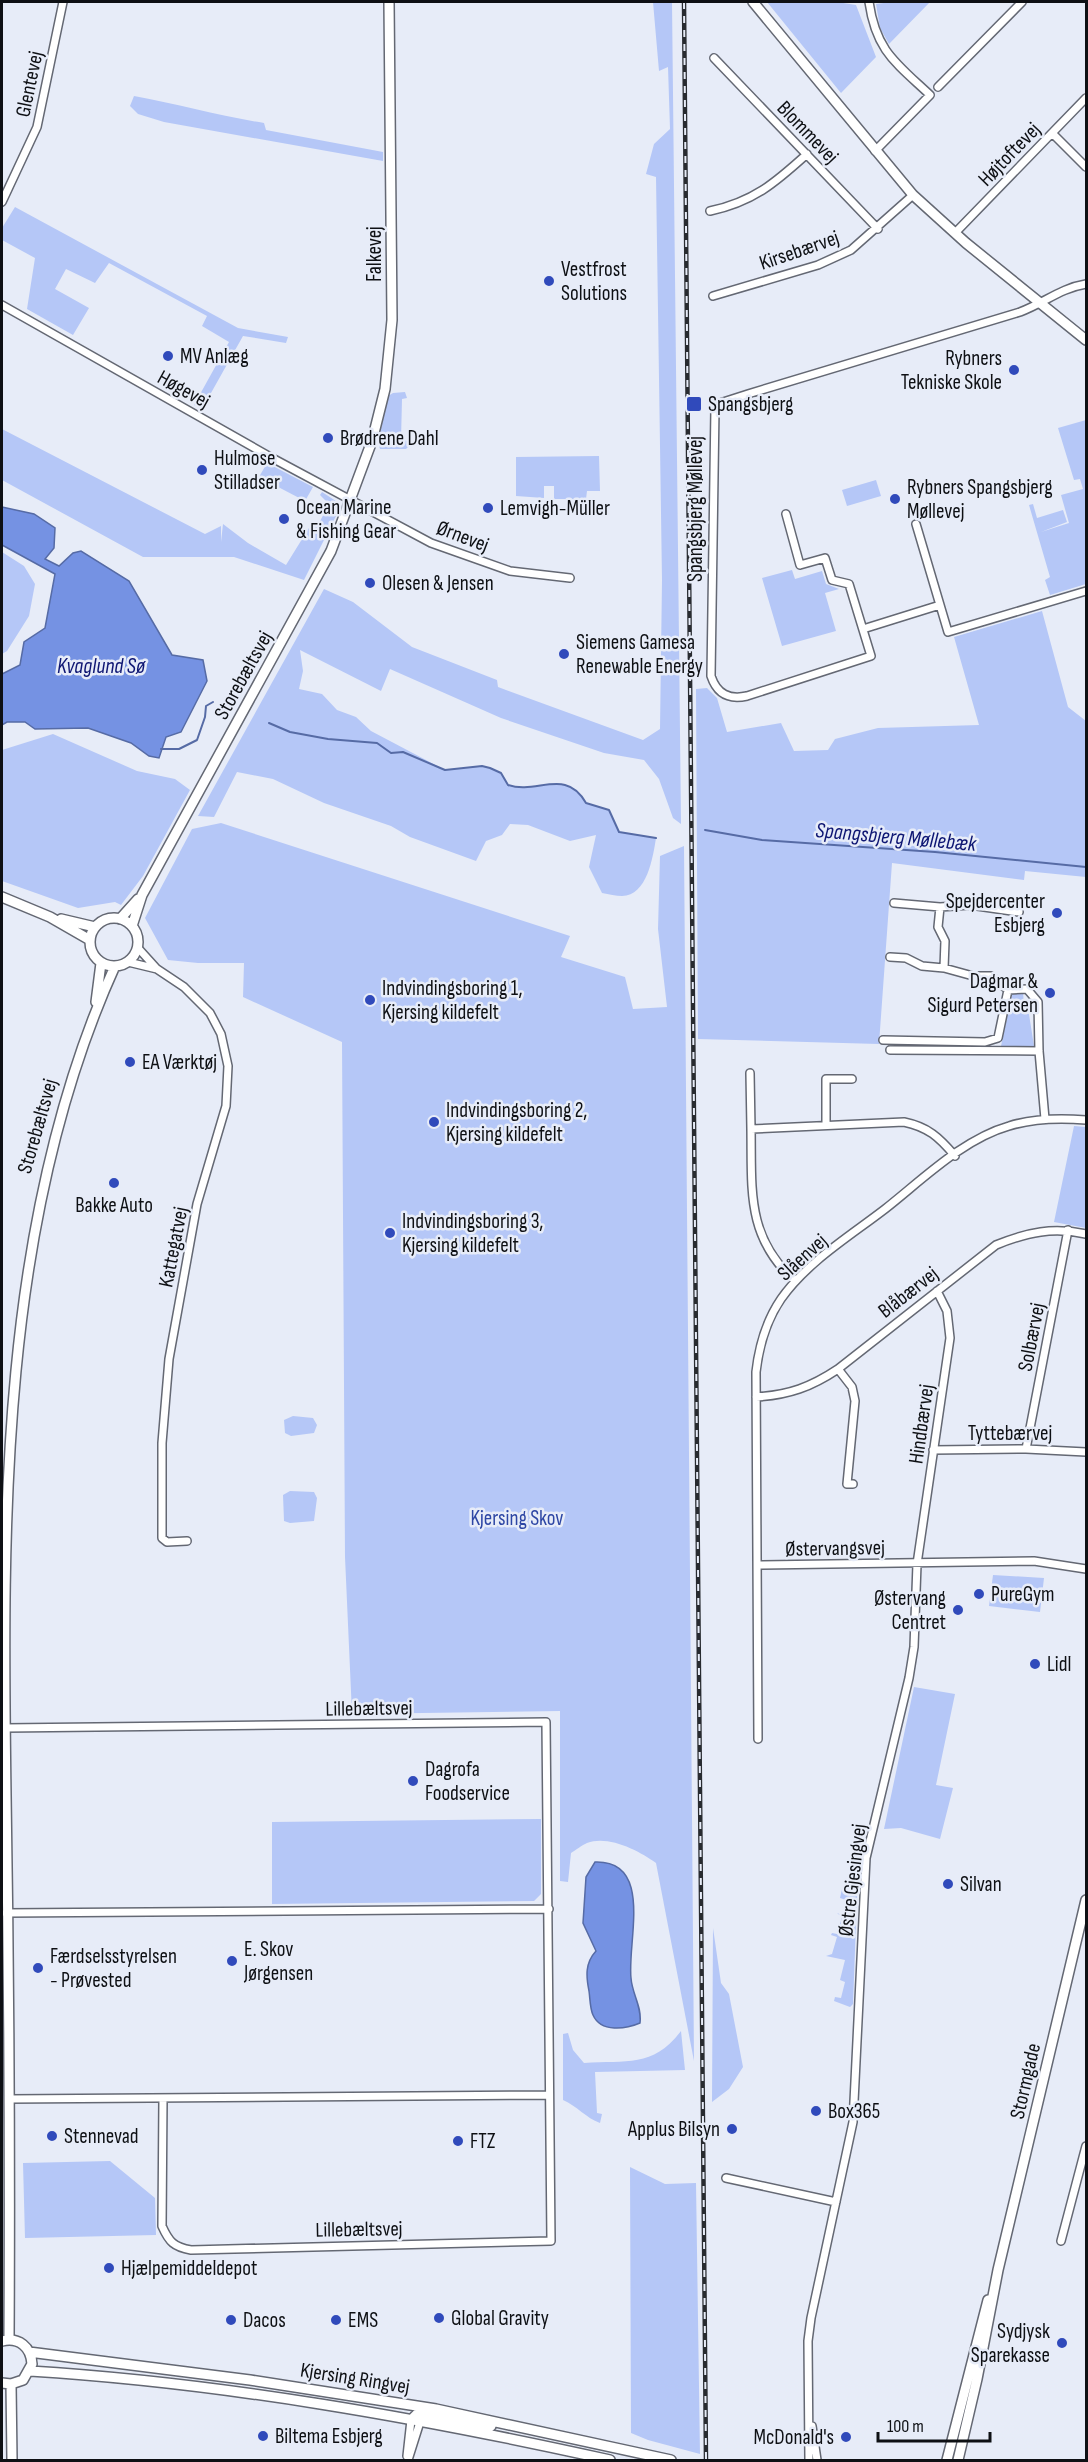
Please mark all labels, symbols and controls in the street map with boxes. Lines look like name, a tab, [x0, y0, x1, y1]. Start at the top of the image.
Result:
street label: Glentevej	[10, 49, 49, 119]
street label: Blommevej	[772, 96, 844, 169]
street label: Højtoftevej	[973, 117, 1046, 191]
street label: Kirsebærvej	[756, 225, 842, 276]
street label: Falkevej	[362, 226, 387, 282]
place label: Vestfrost Solutions	[561, 257, 627, 306]
marker: Vestfrost Solutions	[542, 274, 556, 288]
place label: MV Anlæg	[180, 344, 249, 369]
place label: Rybners Tekniske Skole	[901, 346, 1002, 395]
marker: MV Anlæg	[161, 349, 175, 363]
marker: Rybners Tekniske Skole	[1007, 363, 1021, 377]
street label: Høgevej	[153, 365, 214, 414]
place label: Spangsbjerg	[708, 392, 793, 417]
marker: Spangsbjerg	[685, 395, 703, 413]
place label: Brødrene Dahl	[340, 426, 439, 451]
marker: Brødrene Dahl	[321, 431, 335, 445]
street label: Spangsbjerg Møllevej	[683, 436, 708, 582]
place label: Hulmose Stilladser	[214, 446, 280, 495]
marker: Hulmose Stilladser	[195, 463, 209, 477]
place label: Rybners Spangsbjerg Møllevej	[907, 475, 1053, 524]
marker: Rybners Spangsbjerg Møllevej	[888, 492, 902, 506]
place label: Ocean Marine & Fishing Gear	[296, 495, 396, 544]
place label: Lemvigh-Müller	[500, 496, 610, 521]
marker: Lemvigh-Müller	[481, 501, 495, 515]
marker: Ocean Marine & Fishing Gear	[277, 512, 291, 526]
street label: Ørnevej	[433, 515, 492, 558]
place label: Olesen & Jensen	[382, 571, 494, 596]
marker: Olesen & Jensen	[363, 576, 377, 590]
street label: Storebæltsvej	[209, 627, 278, 724]
place label: Siemens Gamesa Renewable Energy	[576, 630, 703, 679]
marker: Siemens Gamesa Renewable Energy	[557, 647, 571, 661]
water label: Kvaglund Sø	[57, 653, 146, 680]
water label: Spangsbjerg Møllebæk	[815, 817, 978, 858]
place label: Spejdercenter Esbjerg	[946, 889, 1045, 938]
marker: Spejdercenter Esbjerg	[1050, 906, 1064, 920]
place label: Dagmar & Sigurd Petersen	[928, 969, 1038, 1018]
place label: Indvindingsboring 1, Kjersing kildefelt	[382, 976, 522, 1025]
marker: Dagmar & Sigurd Petersen	[1043, 986, 1057, 1000]
marker: Indvindingsboring 1, Kjersing kildefelt	[363, 993, 377, 1007]
place label: EA Værktøj	[142, 1050, 217, 1075]
marker: EA Værktøj	[123, 1055, 137, 1069]
street label: Storebæltsvej	[12, 1076, 63, 1176]
place label: Indvindingsboring 2, Kjersing kildefelt	[446, 1098, 587, 1147]
marker: Indvindingsboring 2, Kjersing kildefelt	[427, 1115, 441, 1129]
marker: Bakke Auto	[107, 1176, 121, 1190]
place label: Bakke Auto	[75, 1193, 153, 1218]
street label: Kattegatvej	[153, 1205, 194, 1289]
place label: Indvindingsboring 3, Kjersing kildefelt	[402, 1209, 543, 1258]
marker: Indvindingsboring 3, Kjersing kildefelt	[383, 1226, 397, 1240]
street label: Slåenvej	[772, 1229, 832, 1286]
street label: Blåbærvej	[873, 1261, 943, 1323]
street label: Solbærvej	[1013, 1301, 1050, 1373]
street label: Hindbærvej	[904, 1383, 939, 1465]
street label: Tyttebærvej	[968, 1421, 1052, 1446]
park label: Kjersing Skov	[471, 1506, 563, 1531]
street label: Østervangsvej	[785, 1535, 885, 1562]
place label: PureGym	[991, 1582, 1055, 1607]
place label: Østervang Centret	[874, 1586, 946, 1635]
marker: PureGym	[972, 1587, 986, 1601]
marker: Østervang Centret	[951, 1603, 965, 1617]
place label: Lidl	[1047, 1652, 1071, 1677]
marker: Lidl	[1028, 1657, 1042, 1671]
street label: Lillebæltsvej	[325, 1695, 413, 1722]
place label: Dagrofa Foodservice	[425, 1757, 510, 1806]
marker: Dagrofa Foodservice	[406, 1774, 420, 1788]
street label: Østre Gjesingvej	[833, 1822, 872, 1938]
place label: Silvan	[960, 1872, 1002, 1897]
marker: Silvan	[941, 1877, 955, 1891]
place label: E. Skov Jørgensen	[243, 1937, 313, 1986]
place label: Færdselsstyrelsen - Prøvested	[50, 1944, 177, 1993]
marker: E. Skov Jørgensen	[225, 1954, 239, 1968]
marker: Færdselsstyrelsen - Prøvested	[31, 1961, 45, 1975]
street label: Stormgade	[1005, 2041, 1046, 2121]
place label: Box365	[828, 2099, 880, 2124]
marker: Box365	[809, 2104, 823, 2118]
place label: Applus Bilsyn	[627, 2117, 720, 2142]
marker: Applus Bilsyn	[725, 2122, 739, 2136]
place label: Stennevad	[64, 2124, 139, 2149]
marker: Stennevad	[45, 2129, 59, 2143]
place label: FTZ	[470, 2129, 496, 2154]
marker: FTZ	[451, 2134, 465, 2148]
street label: Lillebæltsvej	[315, 2216, 403, 2243]
place label: Hjælpemiddeldepot	[121, 2256, 257, 2281]
marker: Hjælpemiddeldepot	[102, 2261, 116, 2275]
place label: Global Gravity	[451, 2306, 549, 2331]
place label: Dacos	[243, 2308, 286, 2333]
place label: EMS	[348, 2308, 378, 2333]
marker: Global Gravity	[432, 2311, 446, 2325]
marker: Dacos	[224, 2313, 238, 2327]
marker: EMS	[329, 2313, 343, 2327]
place label: Sydjysk Sparekasse	[971, 2319, 1050, 2368]
marker: Sydjysk Sparekasse	[1055, 2336, 1069, 2350]
street label: Kjersing Ringvej	[298, 2358, 411, 2399]
scale bar	[878, 2405, 990, 2443]
text: 100 m	[887, 2416, 924, 2437]
place label: Biltema Esbjerg	[275, 2424, 383, 2449]
place label: McDonald's	[754, 2425, 834, 2450]
marker: Biltema Esbjerg	[256, 2429, 270, 2443]
marker: McDonald's	[839, 2430, 853, 2444]

